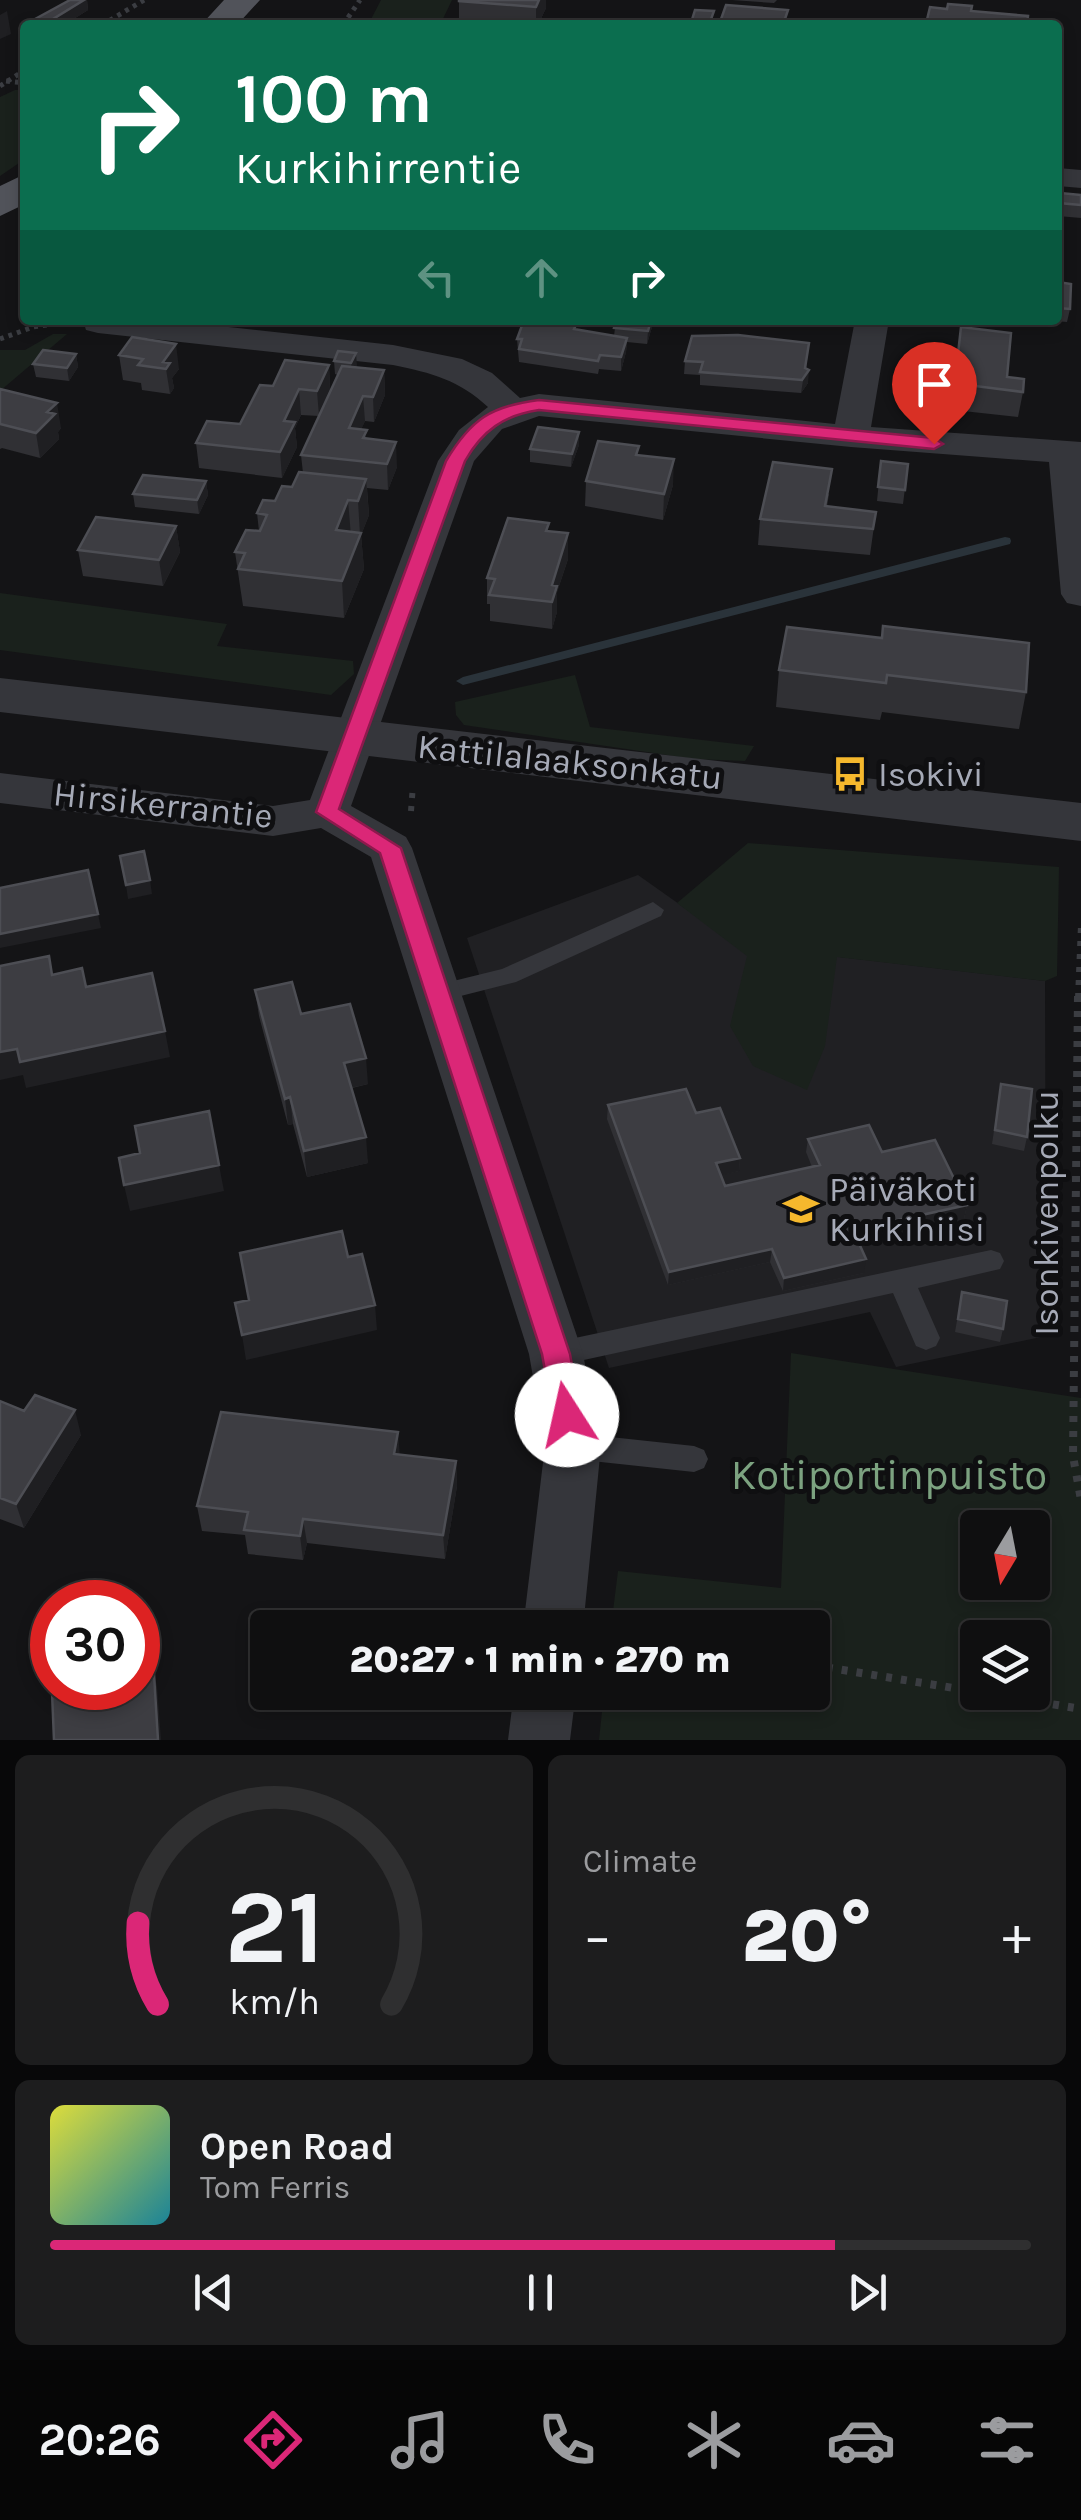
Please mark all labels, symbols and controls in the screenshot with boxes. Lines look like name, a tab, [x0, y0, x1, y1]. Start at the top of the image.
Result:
text: 100 m	[235, 58, 433, 140]
icon: right	[70, 60, 200, 190]
text: Kurkihirrentie	[235, 142, 521, 194]
icon: left	[409, 250, 464, 305]
icon: ahead	[514, 250, 569, 305]
icon: right	[619, 250, 674, 305]
pin	[892, 342, 977, 445]
icon: arrive	[907, 357, 962, 412]
street label: Kattilalaaksonkatu	[416, 726, 724, 798]
place label: Isokivi	[878, 754, 984, 795]
bus stop icon: Isokivi	[831, 755, 869, 793]
street label: Hirsikerrantie	[51, 773, 275, 837]
street label: Isonkivenpolku	[1026, 1090, 1067, 1336]
place label: Päiväkoti Kurkihiisi	[829, 1169, 985, 1250]
school or university icon: Päiväkoti Kurkihiisi	[782, 1190, 820, 1228]
position arrow	[515, 1363, 619, 1467]
park label: Kotiportinpuisto	[731, 1450, 1047, 1500]
north arrow	[960, 1510, 1050, 1600]
map controls	[960, 1510, 1050, 1710]
speed limit sign: 30	[30, 1580, 160, 1710]
button: layers	[960, 1620, 1050, 1710]
text: 20:27 · 1 min · 270 m	[349, 1637, 731, 1682]
text: Climate	[583, 1843, 697, 1880]
text: 21	[224, 1867, 324, 1988]
text: 20°	[742, 1892, 872, 1980]
text: −	[583, 1904, 612, 1968]
text: +	[1002, 1904, 1031, 1968]
text: km/h	[229, 1981, 319, 2023]
text: Open Road	[200, 2124, 394, 2169]
text: Tom Ferris	[200, 2169, 350, 2206]
icon: previous	[186, 2265, 241, 2320]
icon: pause	[513, 2265, 568, 2320]
icon: next	[840, 2265, 895, 2320]
icon: directions	[238, 2405, 308, 2475]
icon: music	[385, 2405, 455, 2475]
icon: phone	[532, 2405, 602, 2475]
icon: climate	[679, 2405, 749, 2475]
icon: car	[826, 2405, 896, 2475]
icon: filters	[972, 2405, 1042, 2475]
text: 20:26	[38, 2414, 161, 2466]

